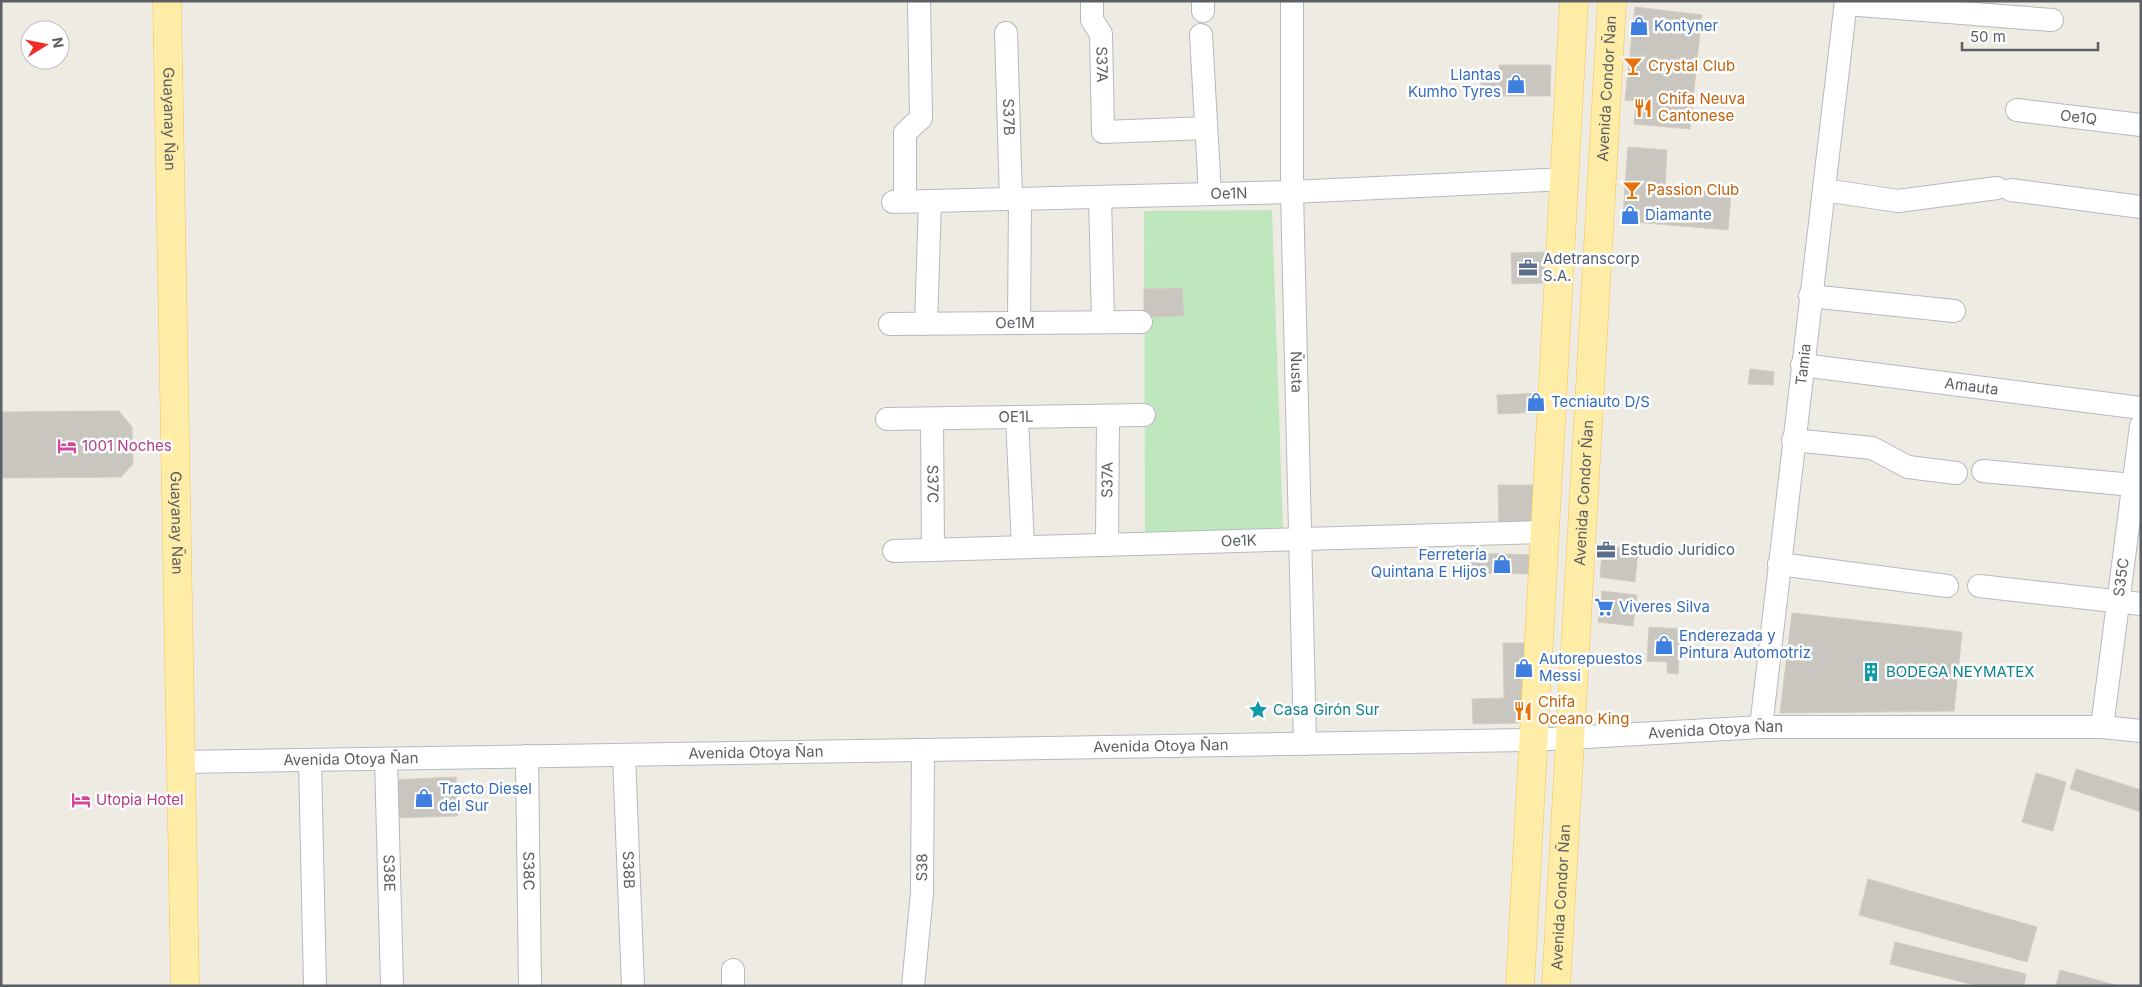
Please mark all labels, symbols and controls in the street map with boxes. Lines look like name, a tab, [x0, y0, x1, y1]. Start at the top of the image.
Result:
street label: Avenida Condor Ñan	[1593, 15, 1620, 162]
shop icon: Kontyner	[1628, 15, 1650, 37]
place label: Kontyner	[1654, 16, 1719, 35]
north arrow	[20, 20, 70, 70]
scale bar	[1962, 20, 2098, 52]
text: 50 m	[1970, 27, 2006, 46]
text: N	[49, 36, 68, 49]
street label: S37A	[1092, 46, 1112, 83]
bar icon: Crystal Club	[1622, 55, 1644, 77]
place label: Crystal Club	[1648, 56, 1735, 75]
place label: Llantas Kumho Tyres	[1408, 65, 1501, 101]
street label: Guayanay Ñan	[159, 67, 180, 171]
shop icon: Llantas Kumho Tyres	[1505, 73, 1527, 95]
place label: Chifa Neuva Cantonese	[1658, 89, 1745, 125]
restaurant icon: Chifa Neuva Cantonese	[1632, 97, 1654, 119]
street label: S37B	[999, 98, 1019, 136]
street label: Oe1Q	[2059, 105, 2098, 129]
bar icon: Passion Club	[1621, 179, 1643, 201]
place label: Passion Club	[1647, 180, 1739, 199]
street label: Oe1N	[1210, 183, 1248, 203]
shop icon: Diamante	[1619, 204, 1641, 226]
place label: Diamante	[1645, 205, 1712, 224]
place label: Adetranscorp S.A.	[1543, 249, 1640, 285]
office icon: Adetranscorp S.A.	[1517, 257, 1539, 279]
street label: Oe1M	[995, 313, 1035, 332]
street label: Tamia	[1791, 342, 1815, 387]
street label: Ñusta	[1287, 351, 1307, 393]
street label: Amauta	[1944, 373, 2000, 399]
shop icon: Tecniauto D/S	[1525, 391, 1547, 413]
place label: Tecniauto D/S	[1551, 392, 1650, 411]
street label: OE1L	[998, 407, 1034, 426]
street label: Avenida Condor Ñan	[1570, 419, 1597, 566]
hotel icon: 1001 Noches	[56, 435, 78, 457]
place label: 1001 Noches	[82, 436, 172, 455]
street label: S37A	[1097, 462, 1117, 498]
street label: S37C	[923, 465, 943, 503]
street label: Guayanay Ñan	[167, 471, 187, 575]
street label: Oe1K	[1221, 530, 1257, 550]
office icon: Estudio Juridico	[1595, 539, 1617, 561]
place label: Estudio Juridico	[1621, 540, 1735, 559]
place label: Ferretería Quintana E Hijos	[1371, 545, 1487, 581]
shop icon: Ferretería Quintana E Hijos	[1491, 553, 1513, 575]
street label: S35C	[2109, 557, 2133, 598]
supermarket icon: Viveres Silva	[1593, 596, 1615, 618]
place label: Viveres Silva	[1619, 597, 1710, 616]
place label: Enderezada y Pintura Automotriz	[1679, 626, 1811, 662]
shop icon: Enderezada y Pintura Automotriz	[1653, 634, 1675, 656]
place label: Autorepuestos Messi	[1539, 649, 1643, 685]
shop icon: Autorepuestos Messi	[1513, 657, 1535, 679]
building icon: BODEGA NEYMATEX	[1860, 661, 1882, 683]
place label: BODEGA NEYMATEX	[1886, 662, 2035, 681]
place label: Chifa Oceano King	[1538, 692, 1629, 728]
place icon: Casa Girón Sur	[1247, 699, 1269, 721]
place label: Casa Girón Sur	[1273, 700, 1380, 719]
restaurant icon: Chifa Oceano King	[1512, 700, 1534, 722]
street label: Avenida Otoya Ñan	[1647, 717, 1783, 742]
street label: Avenida Otoya Ñan	[1093, 735, 1229, 756]
street label: Avenida Otoya Ñan	[688, 742, 824, 763]
street label: Avenida Otoya Ñan	[283, 748, 419, 769]
place label: Tracto Diesel del Sur	[439, 779, 532, 815]
shop icon: Tracto Diesel del Sur	[413, 787, 435, 809]
hotel icon: Utopia Hotel	[70, 789, 92, 811]
place label: Utopia Hotel	[96, 790, 184, 809]
street label: Avenida Condor Ñan	[1547, 824, 1574, 971]
street label: S38C	[519, 851, 539, 891]
street label: S38B	[619, 851, 639, 889]
street label: S38	[912, 853, 931, 882]
street label: S38E	[380, 854, 400, 892]

